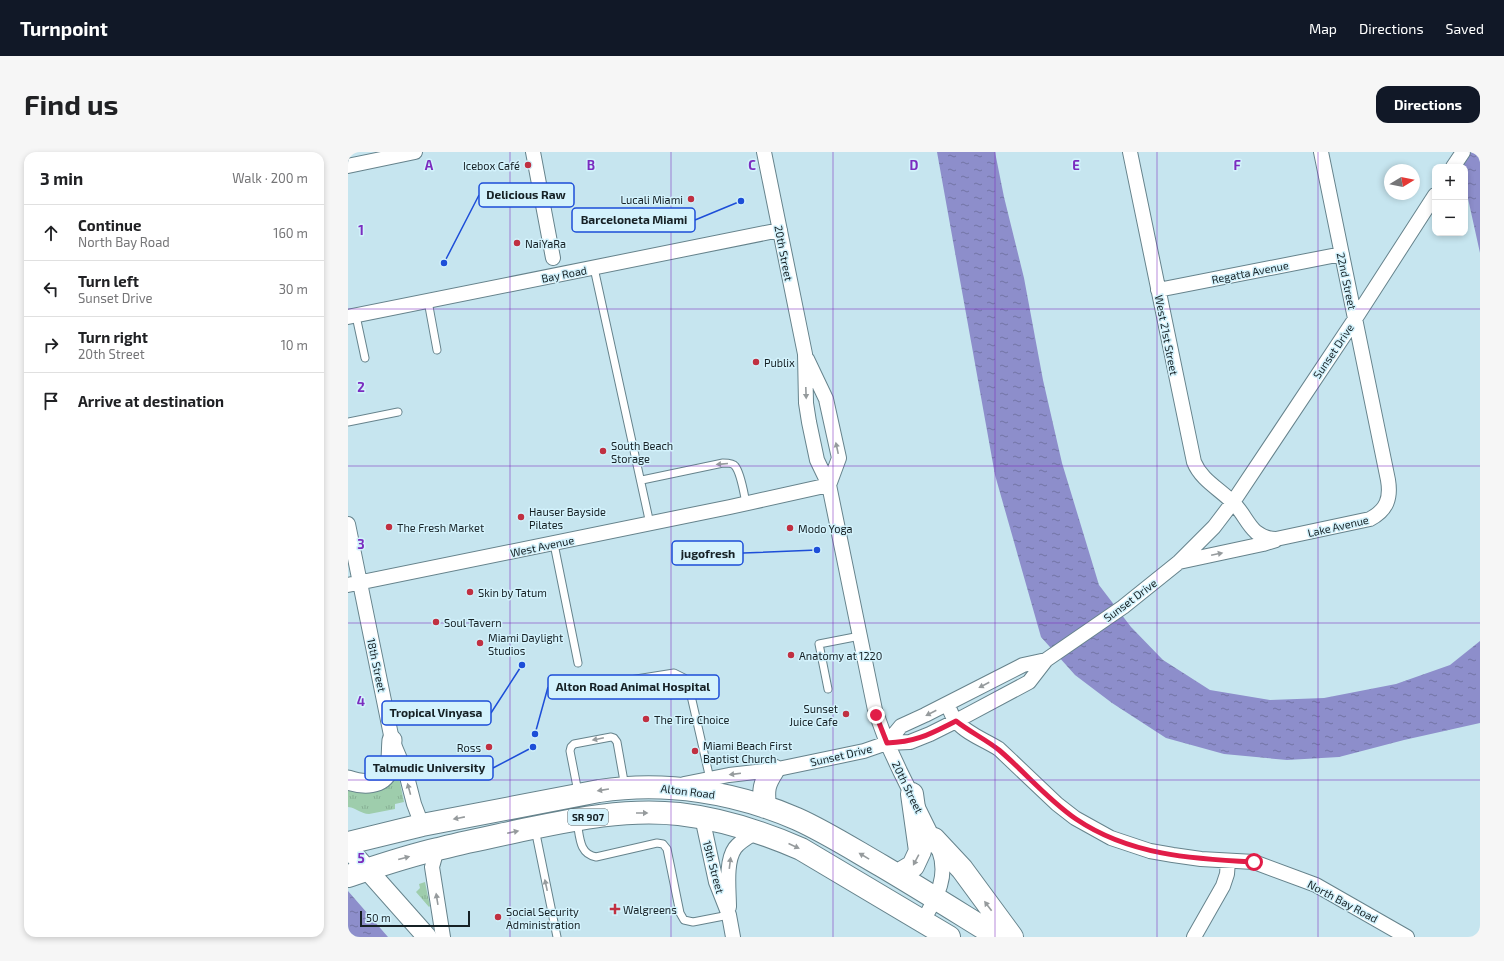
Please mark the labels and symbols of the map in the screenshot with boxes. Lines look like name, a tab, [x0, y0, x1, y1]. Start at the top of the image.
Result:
text: A	[425, 157, 434, 173]
text: B	[587, 157, 595, 173]
text: C	[748, 157, 756, 173]
text: D	[910, 157, 919, 173]
text: E	[1072, 157, 1080, 173]
text: F	[1233, 157, 1241, 173]
place label: Icebox Café	[463, 159, 520, 172]
marker: Icebox Café	[523, 160, 533, 170]
north arrow	[1384, 164, 1420, 200]
callout: Delicious Raw	[479, 183, 574, 207]
text: Delicious Raw	[486, 187, 567, 201]
place label: Lucali Miami	[620, 193, 683, 206]
marker: Lucali Miami	[686, 194, 696, 204]
callout: Barceloneta Miami	[572, 208, 695, 232]
text: Barceloneta Miami	[581, 212, 687, 226]
text: 1	[358, 222, 364, 238]
street label: 20th Street	[772, 224, 796, 282]
place label: NaiYaRa	[525, 237, 566, 250]
marker: NaiYaRa	[512, 238, 522, 248]
street label: 22nd Street	[1335, 251, 1359, 311]
street label: Regatta Avenue	[1210, 258, 1290, 286]
street label: Bay Road	[540, 263, 588, 285]
street label: West 21st Street	[1153, 294, 1181, 376]
street label: Sunset Drive	[1310, 321, 1356, 381]
place label: Publix	[764, 356, 795, 369]
marker: Publix	[751, 357, 761, 367]
text: 2	[357, 379, 365, 395]
one-way arrow	[803, 387, 809, 400]
place label: South Beach Storage	[611, 439, 673, 465]
one-way arrow	[833, 442, 839, 454]
marker: South Beach Storage	[598, 446, 608, 456]
one-way arrow	[716, 461, 728, 468]
place label: Hauser Bayside Pilates	[529, 505, 606, 531]
marker: Hauser Bayside Pilates	[516, 512, 526, 522]
street label: Lake Avenue	[1306, 513, 1370, 539]
place label: The Fresh Market	[397, 521, 484, 534]
marker: The Fresh Market	[384, 522, 394, 532]
place label: Modo Yoga	[798, 522, 853, 535]
marker: Modo Yoga	[785, 523, 795, 533]
street label: West Avenue	[509, 533, 575, 559]
text: 3	[357, 536, 365, 552]
callout: jugofresh	[672, 541, 743, 565]
text: jugofresh	[681, 546, 735, 561]
one-way arrow	[1211, 550, 1223, 556]
street label: Sunset Drive	[1101, 576, 1159, 624]
place label: Skin by Tatum	[478, 586, 547, 599]
marker: Skin by Tatum	[465, 587, 475, 597]
place label: Soul Tavern	[444, 616, 502, 629]
marker: Soul Tavern	[431, 617, 441, 627]
place label: Miami Daylight Studios	[488, 631, 563, 657]
street label: 18th Street	[365, 637, 389, 693]
marker: Miami Daylight Studios	[475, 638, 485, 648]
place label: Anatomy at 1220	[799, 649, 882, 662]
marker: Anatomy at 1220	[786, 650, 796, 660]
callout: Alton Road Animal Hospital	[548, 675, 719, 699]
text: Alton Road Animal Hospital	[556, 679, 710, 693]
one-way arrow	[978, 682, 990, 688]
text: 4	[357, 693, 365, 709]
callout: Tropical Vinyasa	[382, 701, 491, 725]
place label: Sunset Juice Cafe	[789, 702, 838, 728]
text: Tropical Vinyasa	[390, 705, 483, 720]
route end	[867, 706, 885, 724]
marker: Sunset Juice Cafe	[841, 709, 851, 719]
one-way arrow	[925, 709, 937, 716]
place label: The Tire Choice	[654, 713, 730, 726]
marker: The Tire Choice	[641, 714, 651, 724]
one-way arrow	[592, 737, 604, 743]
place label: Miami Beach First Baptist Church	[703, 739, 792, 765]
place label: Ross	[457, 741, 481, 754]
marker: Ross	[484, 742, 494, 752]
street label: Sunset Drive	[809, 742, 873, 768]
marker: Miami Beach First Baptist Church	[690, 746, 700, 756]
callout: Talmudic University	[365, 756, 493, 780]
street label: 20th Street	[890, 759, 926, 815]
text: Talmudic University	[373, 760, 485, 775]
one-way arrow	[729, 771, 741, 777]
street label: Alton Road	[660, 781, 716, 801]
one-way arrow	[406, 782, 412, 795]
one-way arrow	[596, 787, 609, 793]
road number: SR 907	[568, 809, 608, 825]
one-way arrow	[636, 810, 649, 816]
one-way arrow	[452, 816, 465, 822]
one-way arrow	[507, 829, 520, 835]
street label: 19th Street	[701, 839, 727, 895]
one-way arrow	[788, 843, 799, 849]
text: 5	[357, 850, 365, 866]
one-way arrow	[858, 852, 870, 859]
route start	[1245, 853, 1263, 871]
one-way arrow	[913, 854, 919, 866]
one-way arrow	[399, 855, 411, 861]
one-way arrow	[727, 856, 733, 869]
street label: North Bay Road	[1306, 877, 1380, 925]
one-way arrow	[543, 879, 549, 891]
one-way arrow	[433, 893, 439, 905]
one-way arrow	[984, 900, 993, 911]
place label: Walgreens	[623, 903, 677, 916]
marker: Walgreens	[610, 904, 620, 914]
place label: Social Security Administration	[506, 905, 580, 931]
scale bar	[360, 909, 470, 928]
marker: Social Security Administration	[493, 912, 503, 922]

